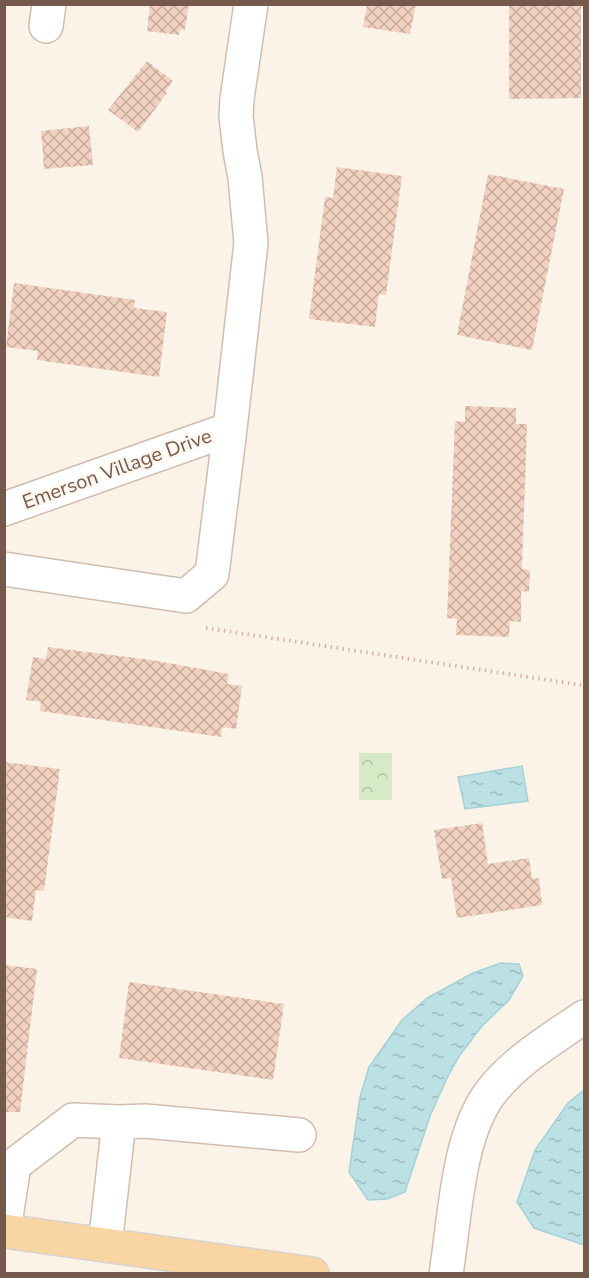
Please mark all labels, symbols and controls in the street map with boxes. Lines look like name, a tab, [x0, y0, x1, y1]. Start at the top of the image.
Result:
street label: Emerson Village Drive	[19, 422, 215, 516]

